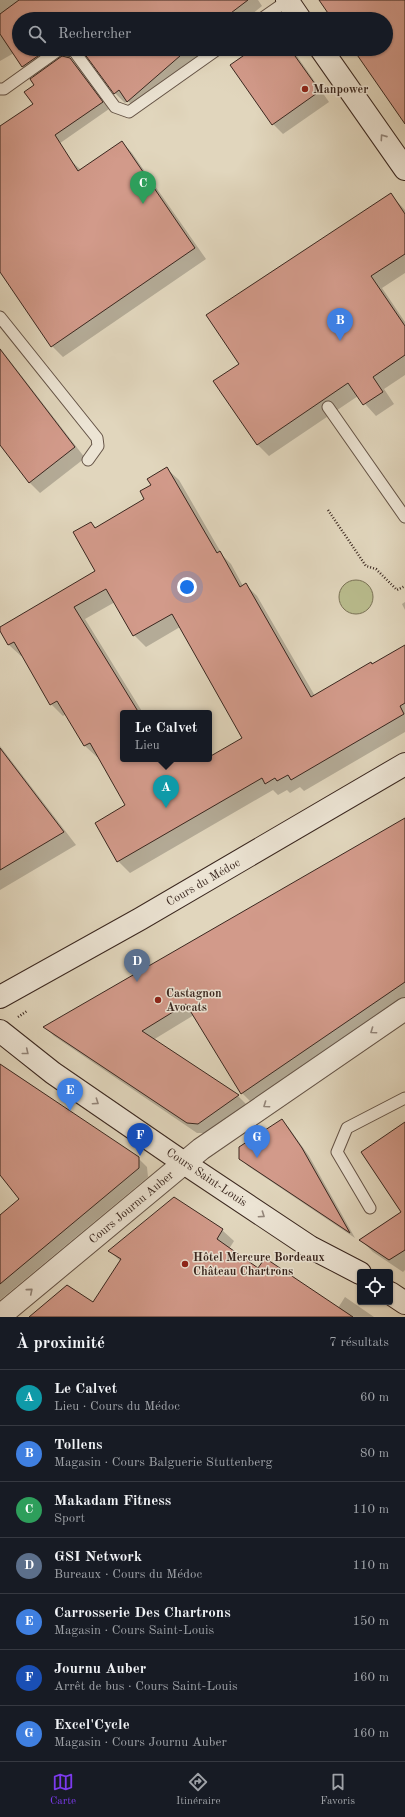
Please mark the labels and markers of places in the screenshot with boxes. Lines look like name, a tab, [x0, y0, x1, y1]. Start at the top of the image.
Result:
marker: Manpower	[300, 84, 310, 94]
place label: Manpower	[313, 84, 368, 96]
pin: C	[130, 171, 156, 204]
pin: B	[327, 308, 353, 341]
pin: A	[153, 775, 179, 808]
pin: D	[124, 949, 150, 982]
place label: Castagnon Avocats	[166, 988, 222, 1014]
marker: Castagnon Avocats	[153, 995, 163, 1005]
pin: E	[57, 1078, 83, 1111]
pin: F	[127, 1123, 153, 1156]
pin: G	[244, 1125, 270, 1158]
place label: Hôtel Mercure Bordeaux Château Chartrons	[193, 1252, 325, 1278]
marker: Hôtel Mercure Bordeaux Château Chartrons	[180, 1259, 190, 1269]

